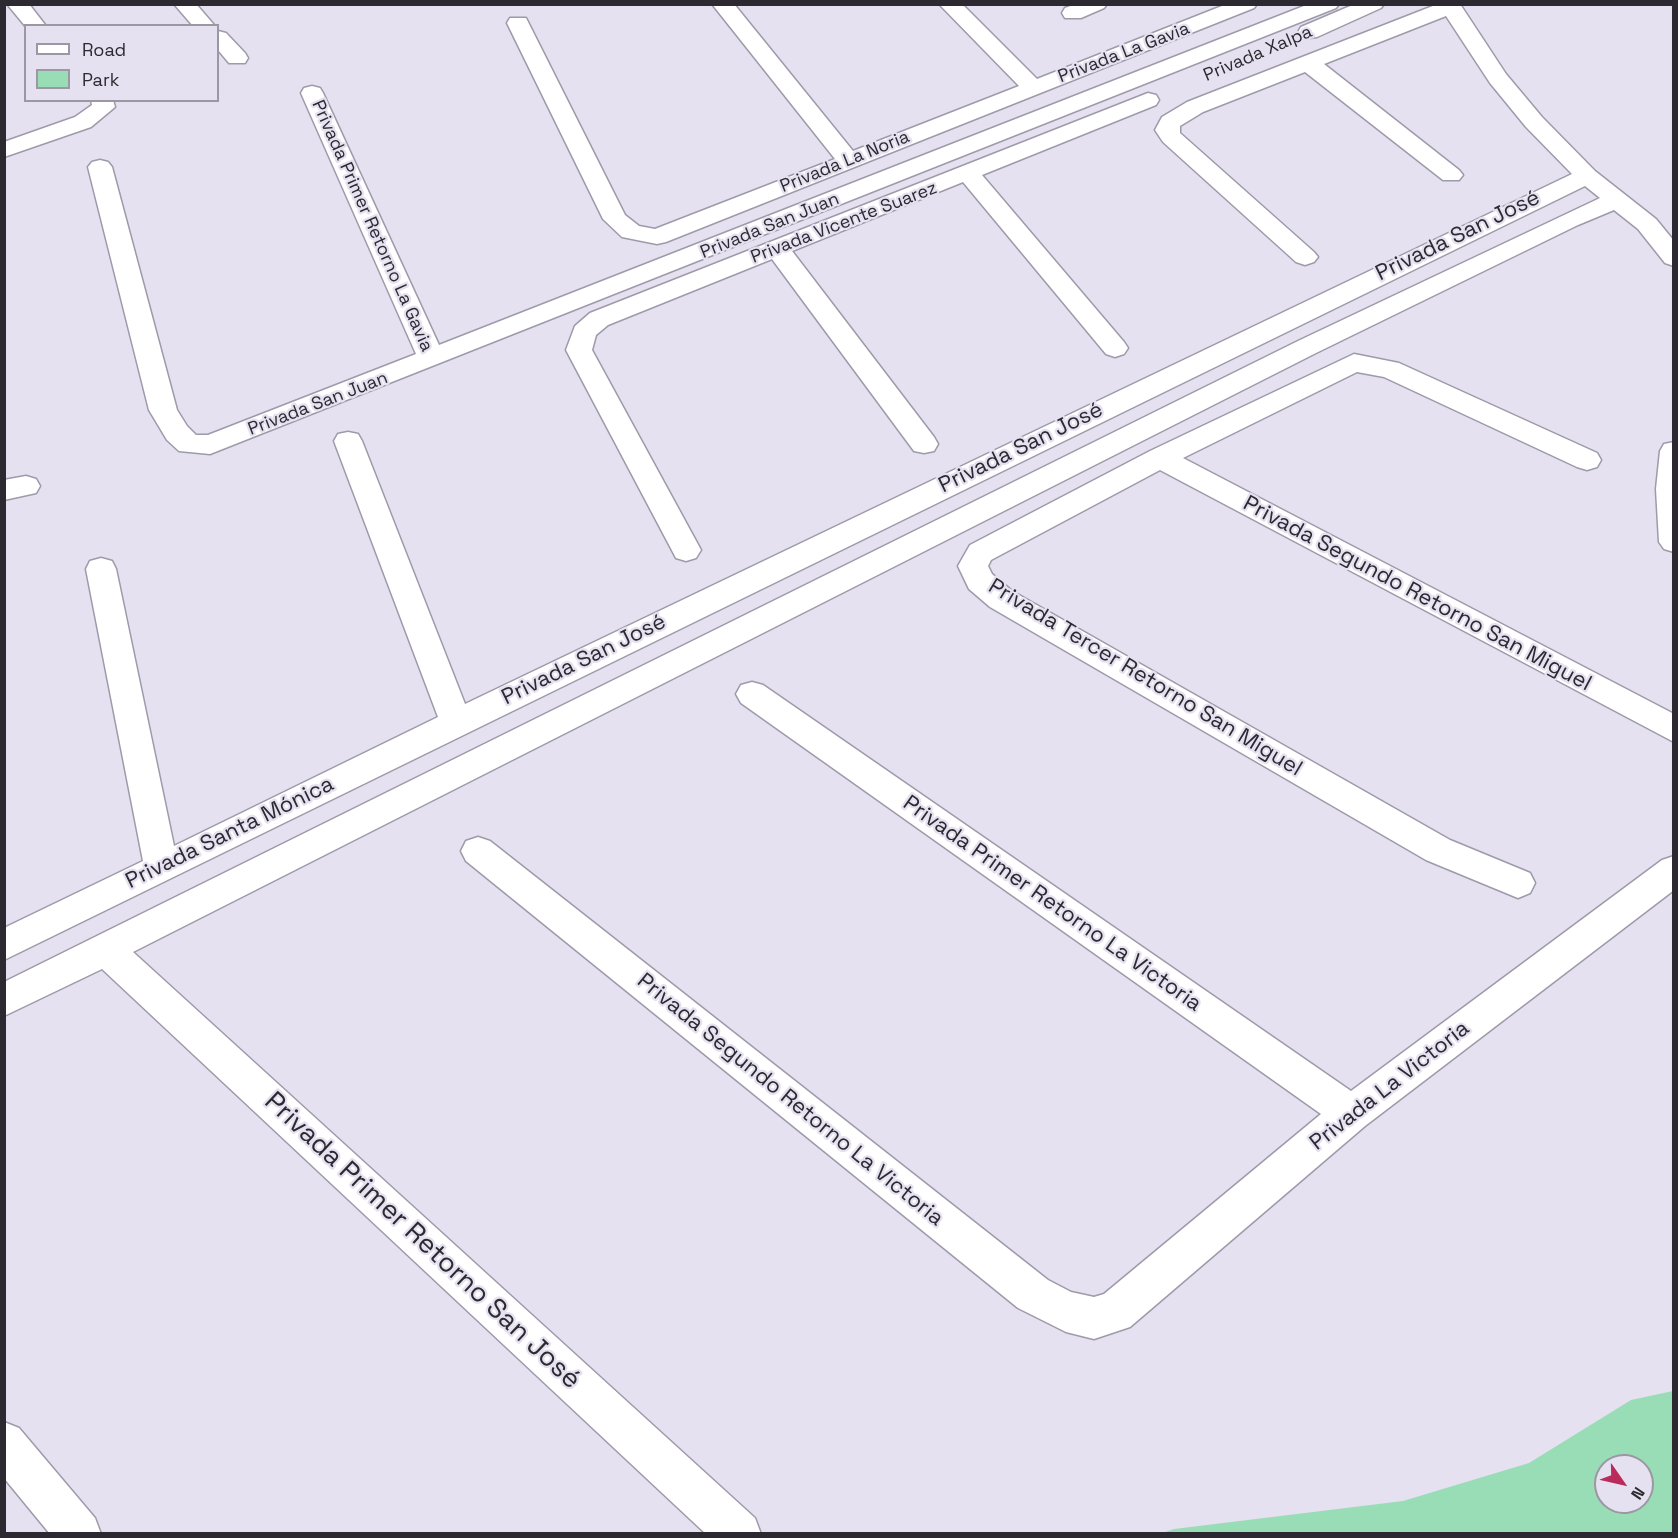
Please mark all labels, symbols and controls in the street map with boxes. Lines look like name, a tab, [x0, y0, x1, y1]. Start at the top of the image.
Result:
street label: Privada La Gavia	[1055, 18, 1193, 88]
street label: Privada Xalpa	[1200, 21, 1316, 87]
legend	[24, 24, 219, 102]
text: Road	[82, 38, 126, 61]
text: Park	[82, 68, 119, 91]
street label: Privada Primer Retorno La Gavia	[307, 97, 437, 355]
street label: Privada La Noria	[777, 126, 913, 198]
street label: Privada Vicente Suarez	[748, 177, 940, 269]
street label: Privada San José	[1372, 185, 1544, 287]
street label: Privada San Juan	[697, 188, 843, 264]
street label: Privada San Juan	[245, 367, 391, 441]
street label: Privada San José	[935, 397, 1107, 499]
street label: Privada Segundo Retorno San Miguel	[1238, 491, 1596, 697]
street label: Privada Tercer Retorno San Miguel	[983, 574, 1307, 782]
street label: Privada San José	[498, 609, 670, 711]
street label: Privada Santa Mónica	[122, 771, 338, 895]
street label: Privada Primer Retorno La Victoria	[898, 790, 1206, 1018]
street label: Privada Segundo Retorno La Victoria	[631, 968, 949, 1232]
street label: Privada La Victoria	[1305, 1016, 1475, 1156]
street label: Privada Primer Retorno San José	[257, 1086, 587, 1396]
north arrow	[1594, 1454, 1654, 1514]
text: N	[1626, 1483, 1649, 1504]

